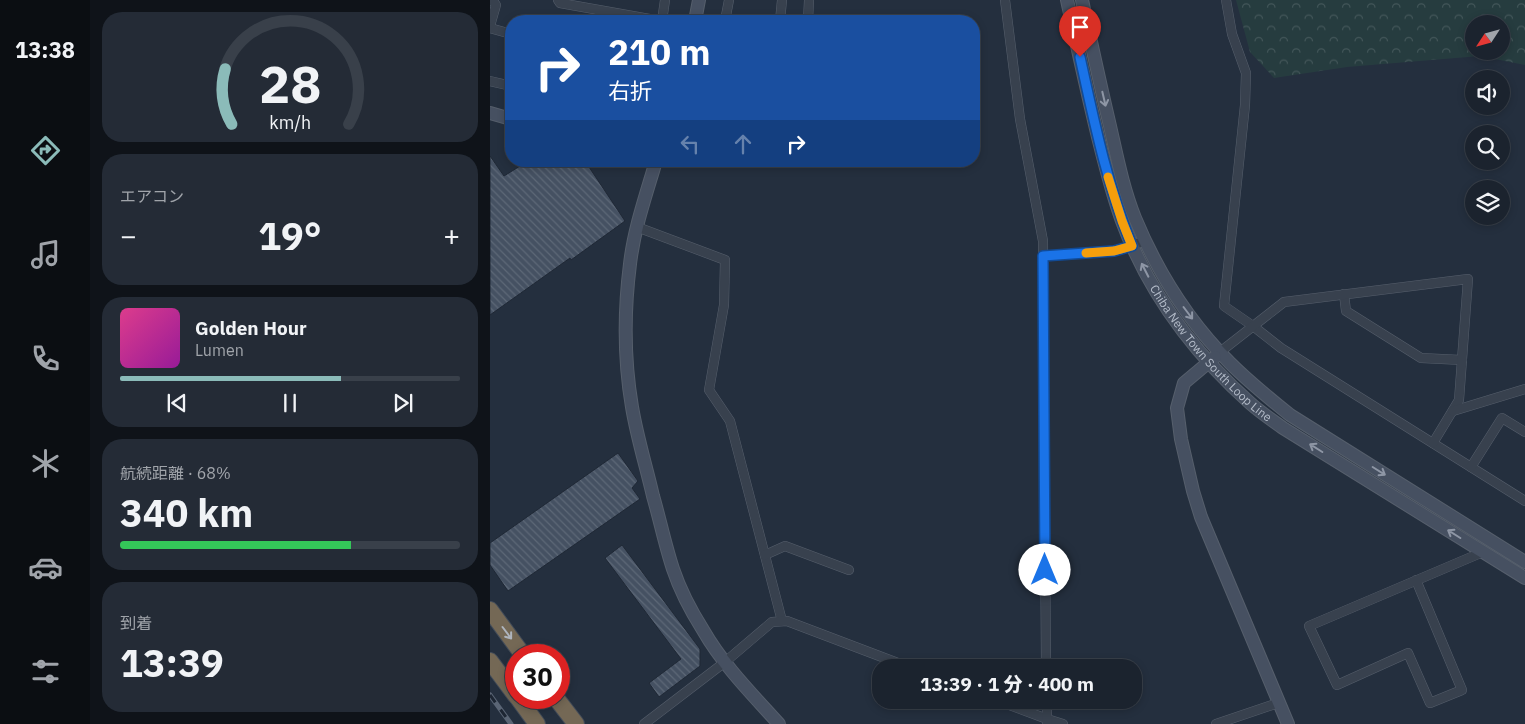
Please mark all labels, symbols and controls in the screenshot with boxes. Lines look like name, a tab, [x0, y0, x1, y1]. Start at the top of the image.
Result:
pin	[1059, 6, 1101, 57]
icon: arrive	[1066, 13, 1094, 41]
north arrow	[1465, 15, 1510, 60]
map controls	[1465, 15, 1510, 225]
text: 210 m	[608, 29, 711, 75]
text: 13:38	[15, 35, 75, 64]
icon: right	[525, 35, 590, 100]
text: 28	[259, 50, 321, 117]
button: sound	[1465, 70, 1510, 115]
text: 右折	[608, 76, 652, 105]
one-way arrow	[1100, 90, 1109, 106]
text: km/h	[269, 111, 311, 134]
button: search	[1465, 125, 1510, 170]
icon: left	[676, 130, 704, 158]
icon: ahead	[729, 130, 757, 158]
icon: right	[782, 130, 810, 158]
icon: directions	[28, 133, 63, 168]
button: layers	[1465, 180, 1510, 225]
text: エアコン	[120, 186, 184, 206]
text: 19°	[258, 211, 322, 260]
text: −	[120, 217, 137, 254]
text: +	[443, 217, 460, 254]
icon: music	[28, 237, 63, 272]
one-way arrow	[1140, 263, 1150, 278]
street label: Chiba New Town South Loop Line	[1147, 282, 1275, 425]
one-way arrow	[1183, 306, 1194, 319]
text: Golden Hour	[195, 316, 307, 340]
text: Lumen	[195, 340, 244, 360]
icon: phone	[28, 341, 63, 376]
icon: previous	[163, 389, 191, 417]
icon: pause	[276, 389, 304, 417]
icon: next	[389, 389, 417, 417]
one-way arrow	[1309, 443, 1323, 453]
icon: climate	[28, 446, 63, 481]
text: 航続距離 · 68%	[120, 463, 231, 483]
one-way arrow	[1372, 466, 1386, 477]
text: 340 km	[120, 488, 253, 537]
one-way arrow	[1447, 528, 1461, 538]
position arrow	[1018, 543, 1070, 595]
icon: car	[28, 550, 63, 585]
text: 到着	[120, 613, 152, 633]
one-way arrow	[501, 626, 512, 639]
text: 13:39	[120, 638, 224, 687]
speed limit sign: 30	[505, 644, 570, 709]
icon: filters	[28, 654, 63, 689]
text: 13:39 · 1 分 · 400 m	[920, 672, 1094, 696]

